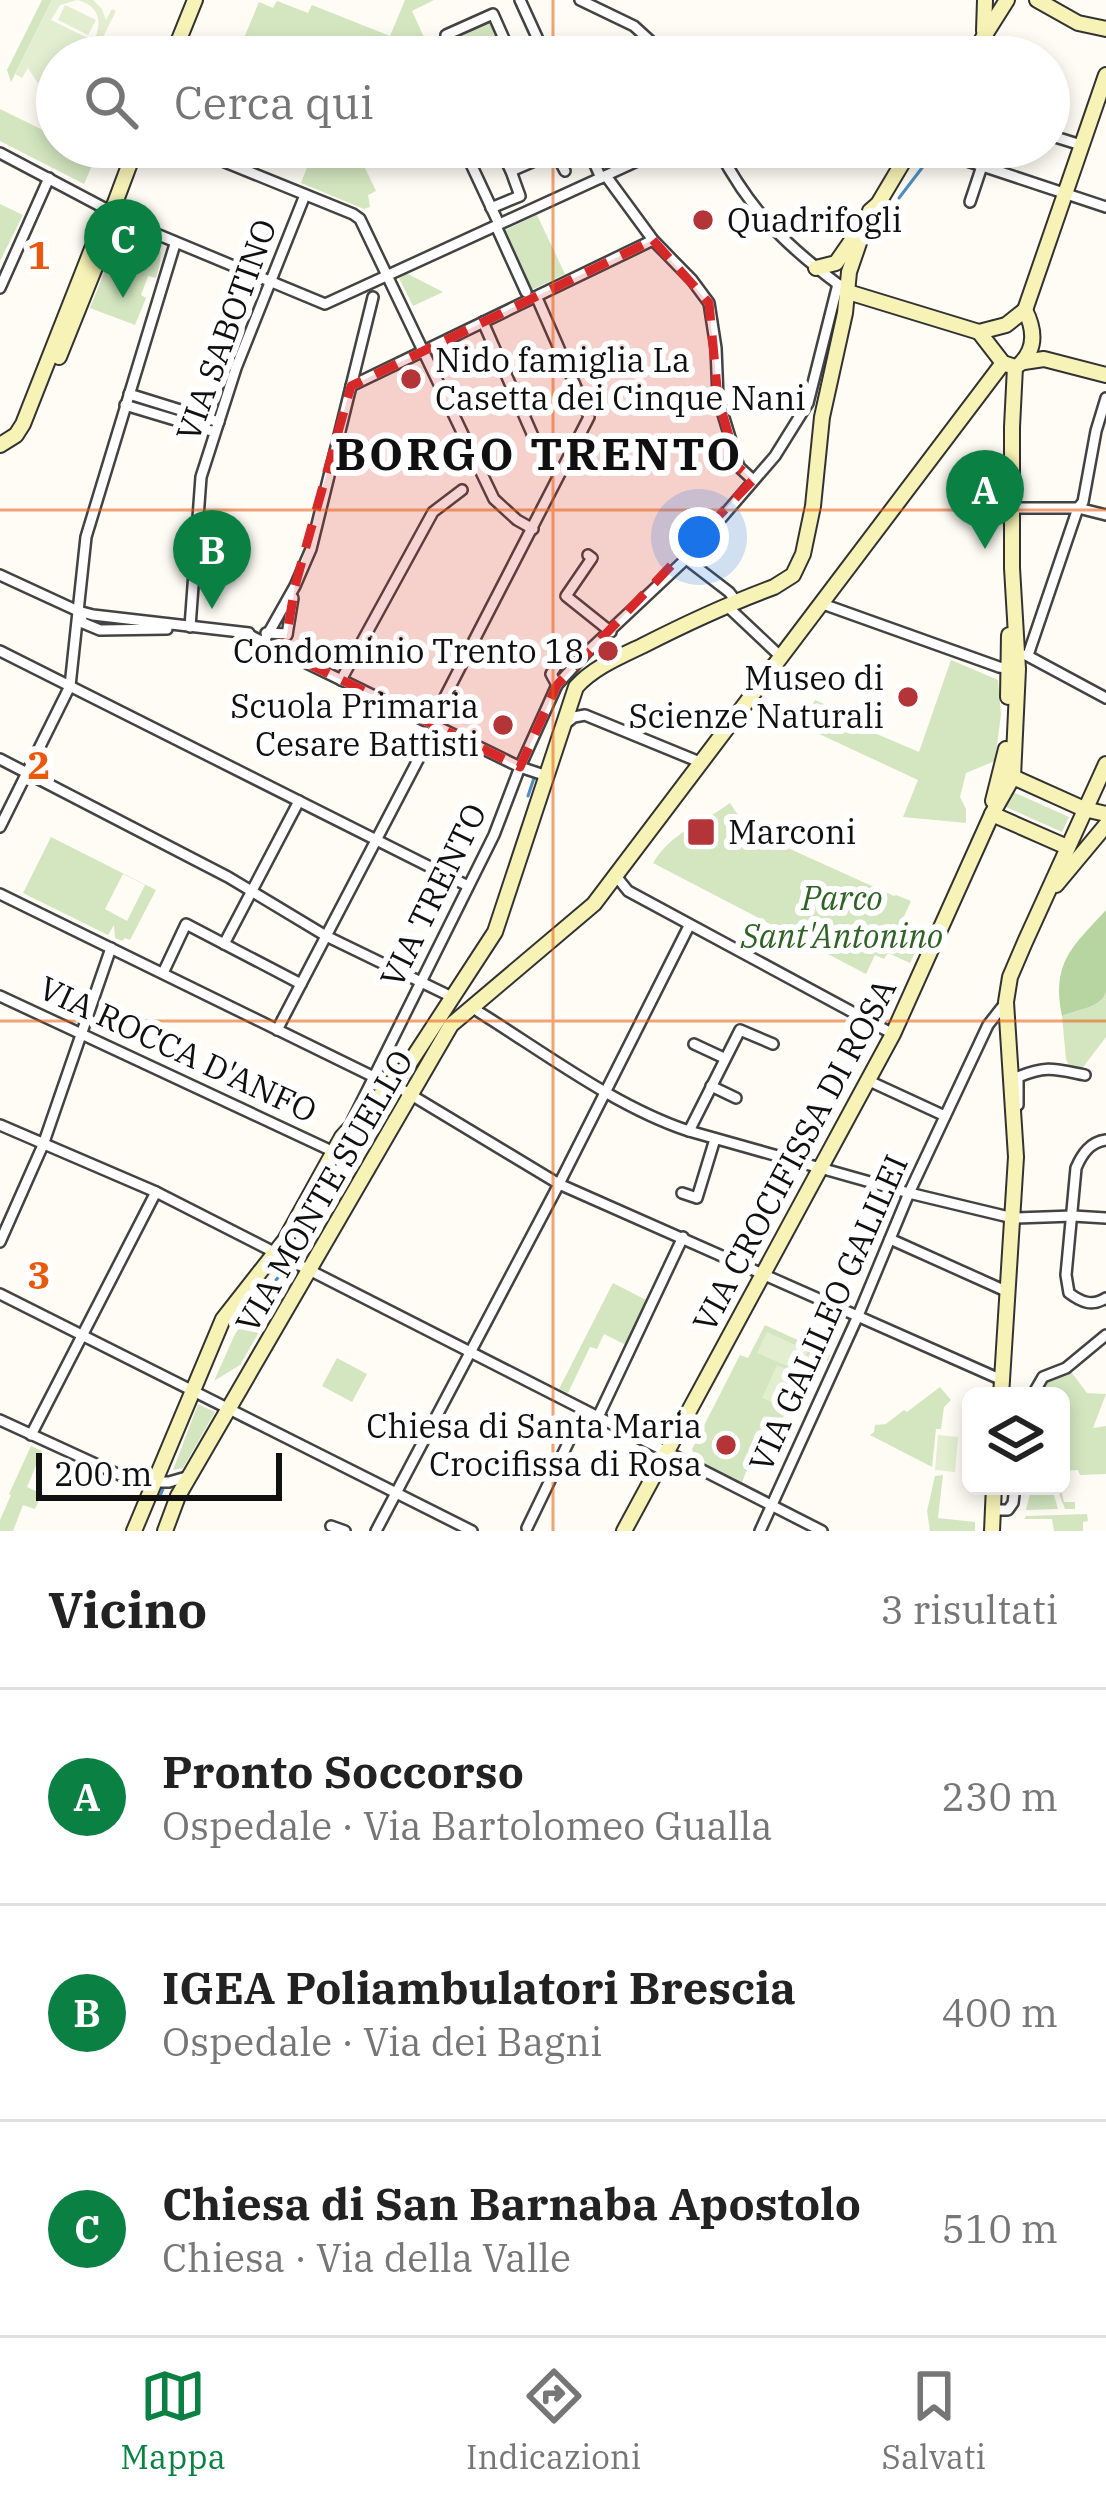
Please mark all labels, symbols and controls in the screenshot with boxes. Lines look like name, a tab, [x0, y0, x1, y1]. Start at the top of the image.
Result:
search box	[36, 36, 1070, 168]
icon: search	[78, 69, 144, 135]
text: Cerca qui	[174, 73, 374, 131]
place label: Quadrifogli	[727, 198, 902, 241]
pin: C	[84, 199, 162, 298]
marker: Quadrifogli	[690, 207, 716, 233]
street label: VIA SABOTINO	[165, 213, 286, 447]
text: 1	[27, 229, 51, 280]
place label: Nido famiglia La Casetta dei Cinque Nani	[435, 338, 806, 419]
marker: Nido famiglia La Casetta dei Cinque Nani	[398, 366, 424, 392]
district label: BORGO TRENTO	[334, 424, 744, 482]
pin: A	[946, 450, 1024, 549]
your location	[669, 507, 729, 567]
pin: B	[173, 510, 251, 609]
place label: Condominio Trento 18	[233, 629, 584, 672]
marker: Condominio Trento 18	[595, 638, 621, 664]
place label: Museo di Scienze Naturali	[628, 656, 884, 737]
place label: Scuola Primaria Cesare Battisti	[230, 684, 479, 765]
marker: Museo di Scienze Naturali	[895, 684, 921, 710]
marker: Scuola Primaria Cesare Battisti	[490, 712, 516, 738]
text: 2	[27, 739, 51, 790]
street label: VIA TRENTO	[370, 796, 495, 994]
place label: Marconi	[728, 810, 856, 853]
marker: Marconi	[685, 816, 717, 848]
park label: Parco Sant'Antonino	[740, 876, 943, 957]
street label: VIA ROCCA D'ANFO	[32, 965, 324, 1132]
street label: VIA CROCIFISSA DI ROSA	[682, 970, 905, 1339]
street label: VIA MONTE SUELLO	[225, 1042, 422, 1340]
street label: VIA GALILEO GALILEI	[738, 1148, 917, 1478]
text: 3	[27, 1249, 51, 1300]
map controls	[962, 1387, 1070, 1495]
button: layers	[962, 1387, 1070, 1495]
place label: Chiesa di Santa Maria Crocifissa di Rosa	[366, 1404, 702, 1485]
marker: Chiesa di Santa Maria Crocifissa di Rosa	[713, 1432, 739, 1458]
scale bar	[36, 1447, 282, 1500]
text: 200 m	[54, 1452, 153, 1495]
text: Vicino	[48, 1576, 207, 1642]
text: 3 risultati	[880, 1584, 1058, 1635]
text: Pronto Soccorso	[162, 1742, 524, 1800]
text: A	[73, 1771, 101, 1822]
text: 230 m	[942, 1771, 1058, 1822]
text: Ospedale · Via Bartolomeo Gualla	[162, 1800, 773, 1851]
text: IGEA Poliambulatori Brescia	[162, 1958, 796, 2016]
text: B	[73, 1987, 101, 2038]
text: 400 m	[942, 1987, 1058, 2038]
text: Ospedale · Via dei Bagni	[162, 2016, 602, 2067]
text: Chiesa di San Barnaba Apostolo	[162, 2174, 861, 2232]
text: C	[74, 2203, 100, 2254]
text: 510 m	[942, 2203, 1058, 2254]
text: Chiesa · Via della Valle	[162, 2232, 571, 2283]
tab: Mappa	[120, 2363, 226, 2478]
tab: Indicazioni	[466, 2363, 641, 2478]
tab: Salvati	[882, 2363, 986, 2478]

